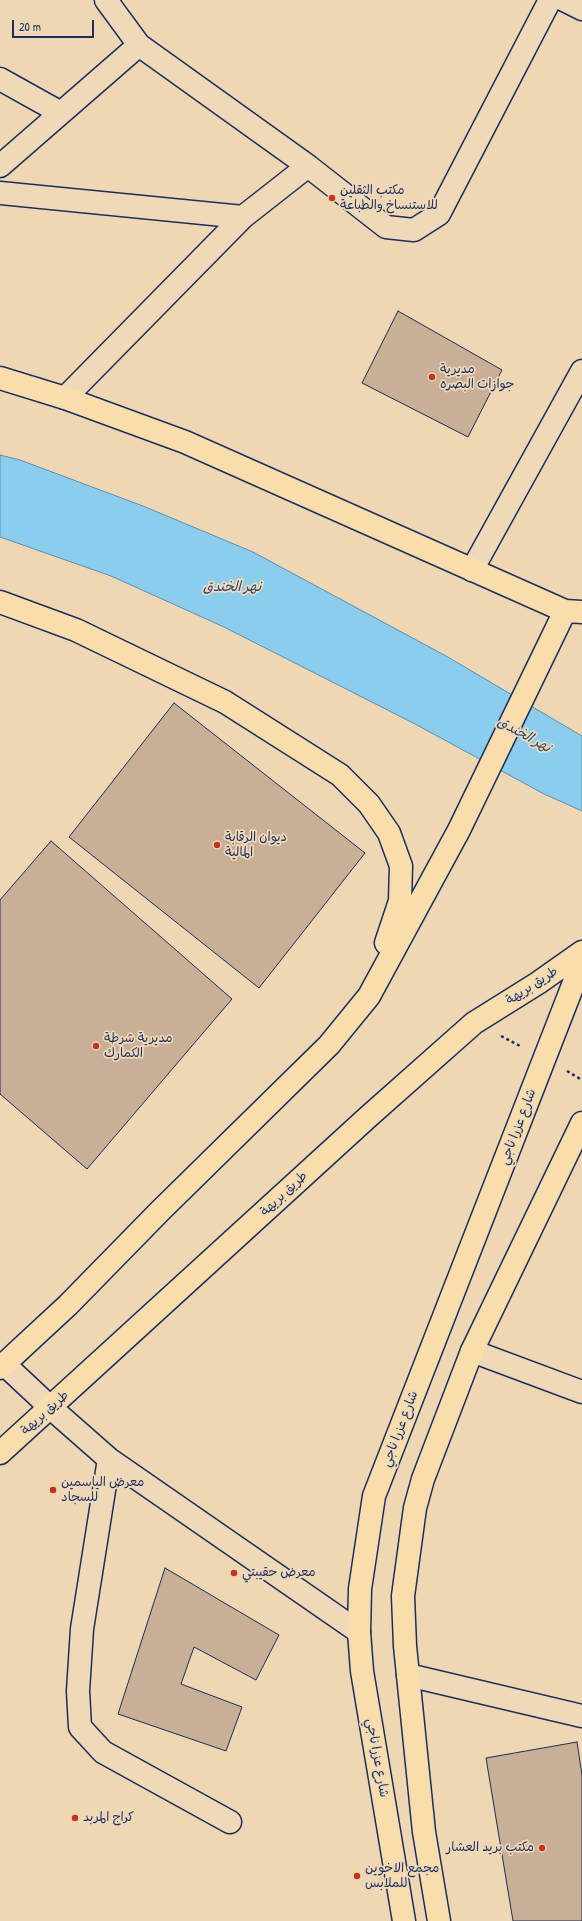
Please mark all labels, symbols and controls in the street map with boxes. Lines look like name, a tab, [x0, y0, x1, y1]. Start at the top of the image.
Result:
scale bar	[14, 12, 96, 38]
text: 20 m	[19, 18, 41, 35]
place label: مكتب الثقلين للاستنساخ والطباعة	[340, 183, 438, 214]
marker: مكتب الثقلين للاستنساخ والطباعة	[327, 193, 337, 203]
place label: مديرية جوازات البصره	[440, 362, 515, 393]
marker: مديرية جوازات البصره	[427, 372, 437, 382]
water label: نهر الخندق	[203, 579, 261, 595]
water label: نهر الخندق	[494, 713, 554, 757]
place label: ديوان الرقابة المالية	[225, 830, 287, 861]
marker: ديوان الرقابة المالية	[212, 840, 222, 850]
street label: طريق بريهة	[503, 964, 561, 1008]
place label: مديرية شرطة الكمارك	[104, 1031, 173, 1062]
marker: مديرية شرطة الكمارك	[91, 1041, 101, 1051]
street label: شارع عزرا ناجي	[496, 1087, 540, 1167]
street label: طريق بريهة	[257, 1168, 311, 1220]
street label: طريق بريهة	[18, 1388, 72, 1438]
street label: شارع عزرا ناجي	[378, 1389, 422, 1469]
place label: معرض الياسمين للسجاد	[61, 1475, 144, 1506]
marker: معرض الياسمين للسجاد	[48, 1485, 58, 1495]
place label: معرض حقيبتي	[242, 1565, 316, 1581]
marker: معرض حقيبتي	[229, 1568, 239, 1578]
street label: شارع عزرا ناجي	[362, 1717, 392, 1799]
place label: كراج المربد	[83, 1810, 134, 1826]
marker: كراج المربد	[70, 1813, 80, 1823]
place label: مكتب بريد العشار	[446, 1840, 534, 1856]
marker: مكتب بريد العشار	[537, 1843, 547, 1853]
place label: مجمع الاخوين للملابس	[365, 1861, 439, 1892]
marker: مجمع الاخوين للملابس	[352, 1871, 362, 1881]

